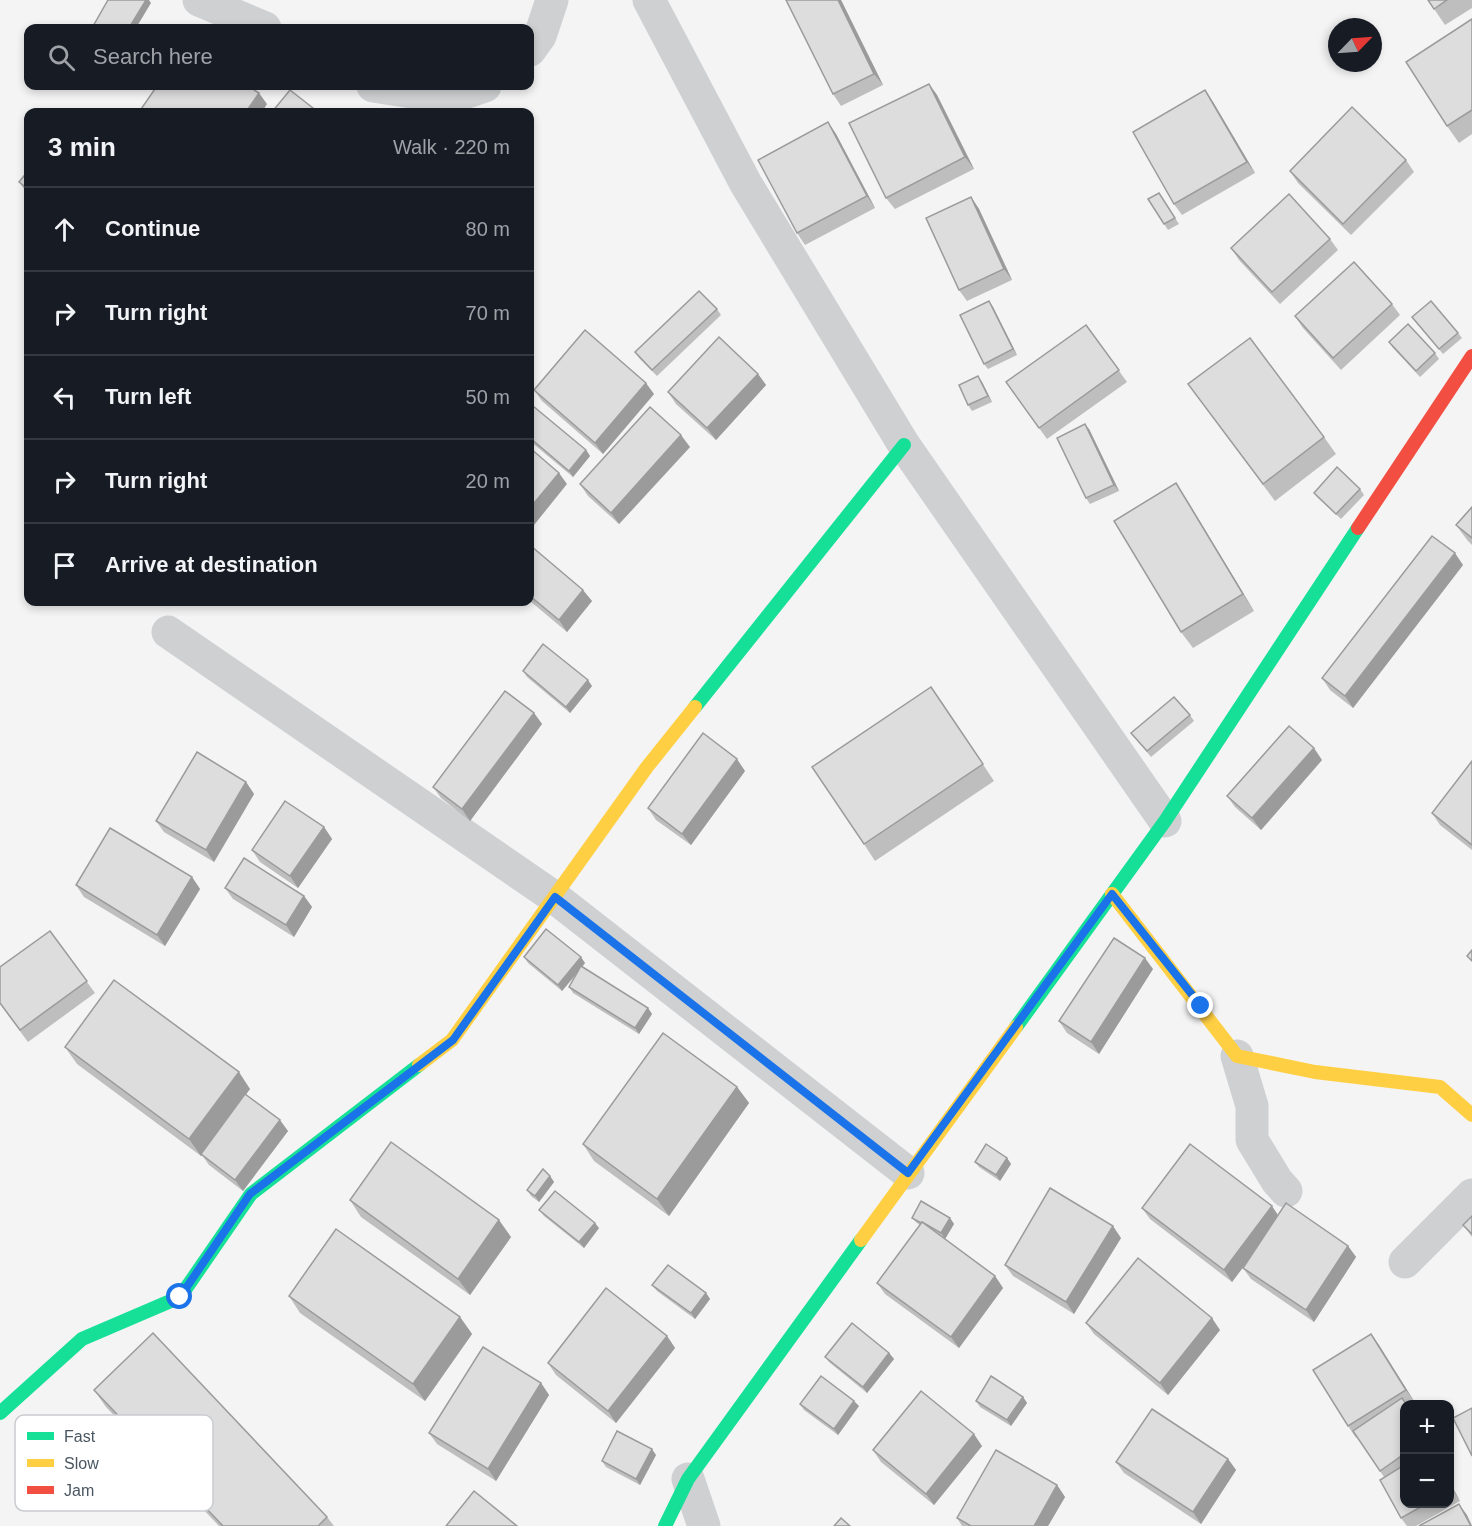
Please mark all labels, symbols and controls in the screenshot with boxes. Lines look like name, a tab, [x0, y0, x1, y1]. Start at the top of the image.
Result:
north arrow	[1328, 18, 1382, 72]
search box	[24, 24, 534, 90]
icon: search	[45, 41, 78, 74]
text: Search here	[93, 44, 213, 69]
text: 3 min	[48, 132, 116, 162]
text: Walk · 220 m	[393, 136, 510, 158]
icon: ahead	[48, 213, 81, 246]
text: Continue	[105, 216, 200, 241]
text: 80 m	[466, 218, 510, 240]
icon: right	[48, 297, 81, 330]
text: Turn right	[105, 300, 207, 325]
text: 70 m	[466, 302, 510, 324]
icon: left	[48, 381, 81, 414]
text: Turn left	[105, 384, 191, 409]
text: 50 m	[466, 386, 510, 408]
icon: right	[48, 465, 81, 498]
text: Turn right	[105, 468, 207, 493]
text: 20 m	[466, 470, 510, 492]
icon: arrive	[48, 549, 81, 582]
text: Arrive at destination	[105, 552, 318, 577]
route end	[1187, 992, 1213, 1018]
route start	[166, 1283, 192, 1309]
map controls	[1400, 1400, 1454, 1508]
button: +	[1400, 1400, 1454, 1454]
legend	[15, 1415, 213, 1511]
text: Fast	[64, 1428, 96, 1445]
button: −	[1400, 1454, 1454, 1508]
text: Slow	[64, 1455, 99, 1472]
text: Jam	[64, 1482, 94, 1499]

